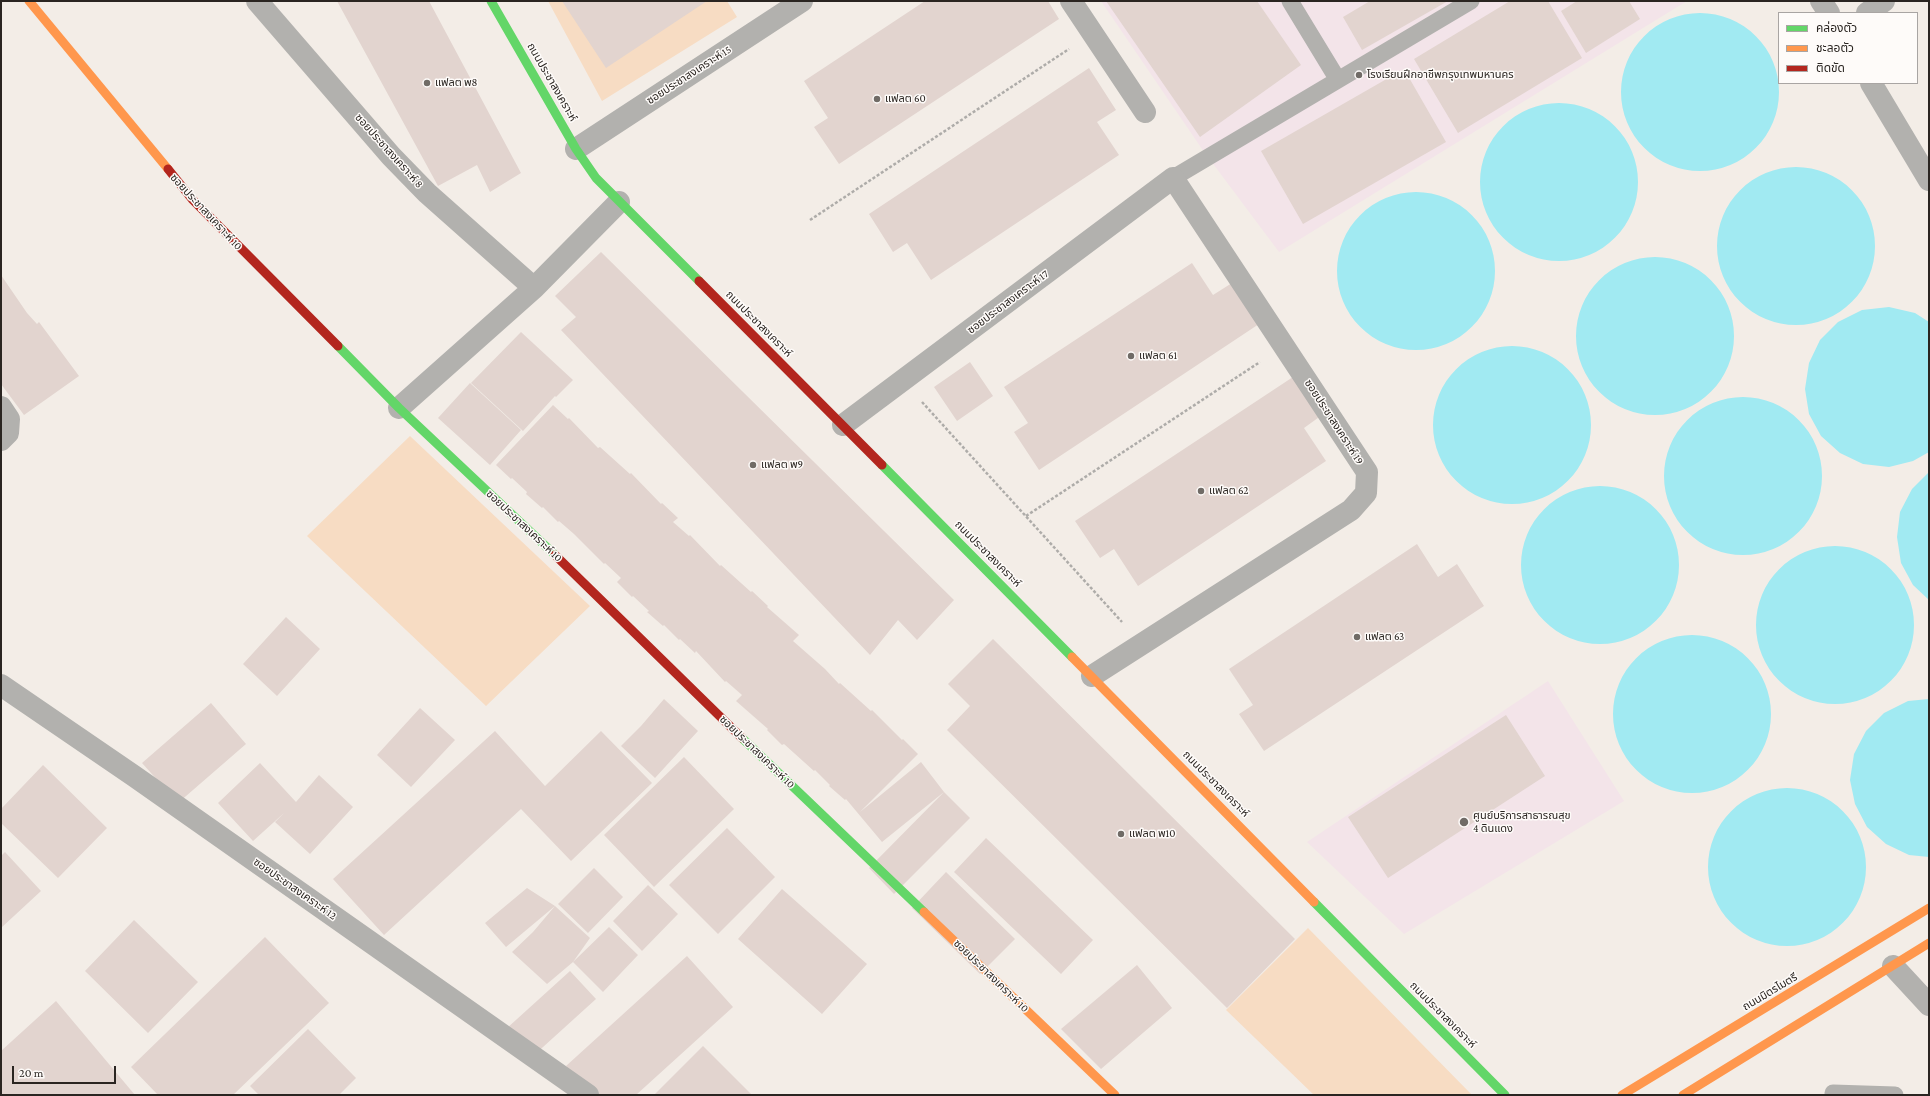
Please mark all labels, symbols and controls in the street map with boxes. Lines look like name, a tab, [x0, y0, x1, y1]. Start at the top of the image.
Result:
legend	[1778, 12, 1918, 84]
text: คล่องตัว	[1816, 21, 1857, 35]
street label: ถนนประชาสงเคราะห์	[524, 40, 580, 124]
text: ชะลอตัว	[1816, 41, 1854, 55]
street label: ซอยประชาสงเคราะห์ 15	[644, 43, 734, 107]
text: ติดขัด	[1816, 61, 1845, 75]
place label: โรงเรียนฝึกอาชีพกรุงเทพมหานคร	[1367, 68, 1514, 82]
marker: โรงเรียนฝึกอาชีพกรุงเทพมหานคร	[1354, 70, 1364, 80]
place label: แฟลต พ8	[435, 76, 477, 90]
marker: แฟลต พ8	[422, 78, 432, 88]
place label: แฟลต 60	[885, 92, 926, 106]
marker: แฟลต 60	[872, 94, 882, 104]
street label: ซอยประชาสงเคราะห์ 8	[352, 111, 426, 191]
street label: ซอยประชาสงเคราะห์ 10	[167, 171, 245, 253]
street label: ซอยประชาสงเคราะห์ 17	[965, 267, 1051, 337]
street label: ถนนประชาสงเคราะห์	[723, 288, 795, 360]
place label: แฟลต 61	[1139, 349, 1177, 363]
marker: แฟลต 61	[1126, 351, 1136, 361]
street label: ซอยประชาสงเคราะห์ 19	[1302, 377, 1366, 467]
place label: แฟลต พ9	[761, 458, 803, 472]
marker: แฟลต พ9	[748, 460, 758, 470]
place label: แฟลต 62	[1209, 484, 1248, 498]
marker: แฟลต 62	[1196, 486, 1206, 496]
street label: ซอยประชาสงเคราะห์ 10	[483, 487, 565, 565]
street label: ถนนประชาสงเคราะห์	[952, 518, 1024, 590]
place label: แฟลต 63	[1365, 630, 1404, 644]
marker: แฟลต 63	[1352, 632, 1362, 642]
street label: ซอยประชาสงเคราะห์ 10	[717, 713, 797, 791]
street label: ถนนประชาสงเคราะห์	[1180, 748, 1252, 820]
place label: ศูนย์บริการสาธารณสุข 4 ดินแดง	[1473, 809, 1571, 835]
marker: ศูนย์บริการสาธารณสุข 4 ดินแดง	[1458, 816, 1470, 828]
place label: แฟลต พ10	[1129, 827, 1175, 841]
marker: แฟลต พ10	[1116, 829, 1126, 839]
street label: ซอยประชาสงเคราะห์ 12	[251, 855, 339, 923]
street label: ซอยประชาสงเคราะห์ 10	[951, 937, 1031, 1015]
street label: ถนนมิตรไมตรี	[1740, 970, 1800, 1014]
street label: ถนนประชาสงเคราะห์	[1407, 979, 1479, 1051]
scale bar	[14, 1058, 118, 1084]
text: 20 m	[19, 1066, 43, 1080]

